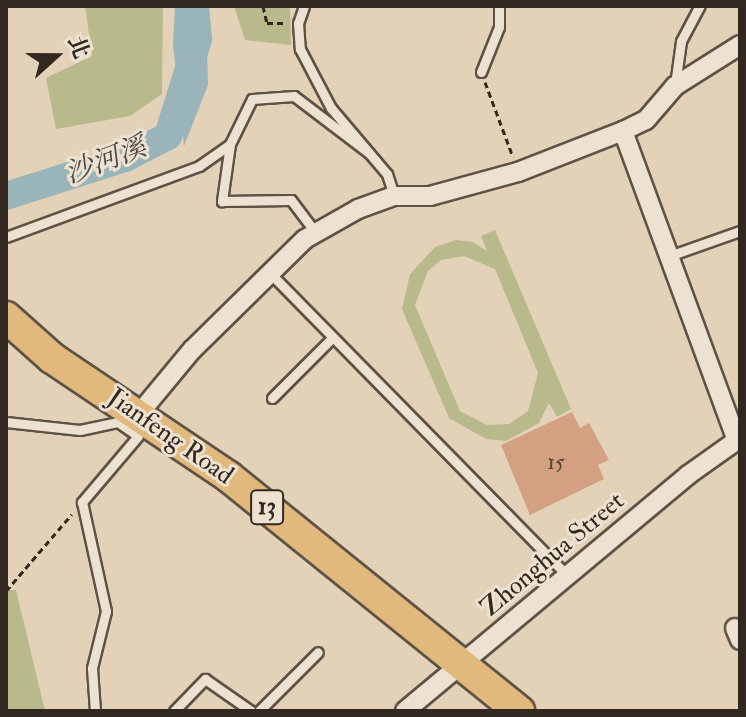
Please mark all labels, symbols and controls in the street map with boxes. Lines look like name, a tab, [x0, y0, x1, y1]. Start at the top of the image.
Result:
north arrow	[16, 16, 96, 96]
text: 北	[61, 32, 95, 63]
water label: 沙河溪	[61, 130, 151, 192]
street label: Jianfeng Road	[101, 382, 239, 492]
house number: 15	[547, 450, 565, 476]
street label: Zhonghua Street	[475, 486, 631, 624]
road number: 13	[249, 487, 285, 527]

